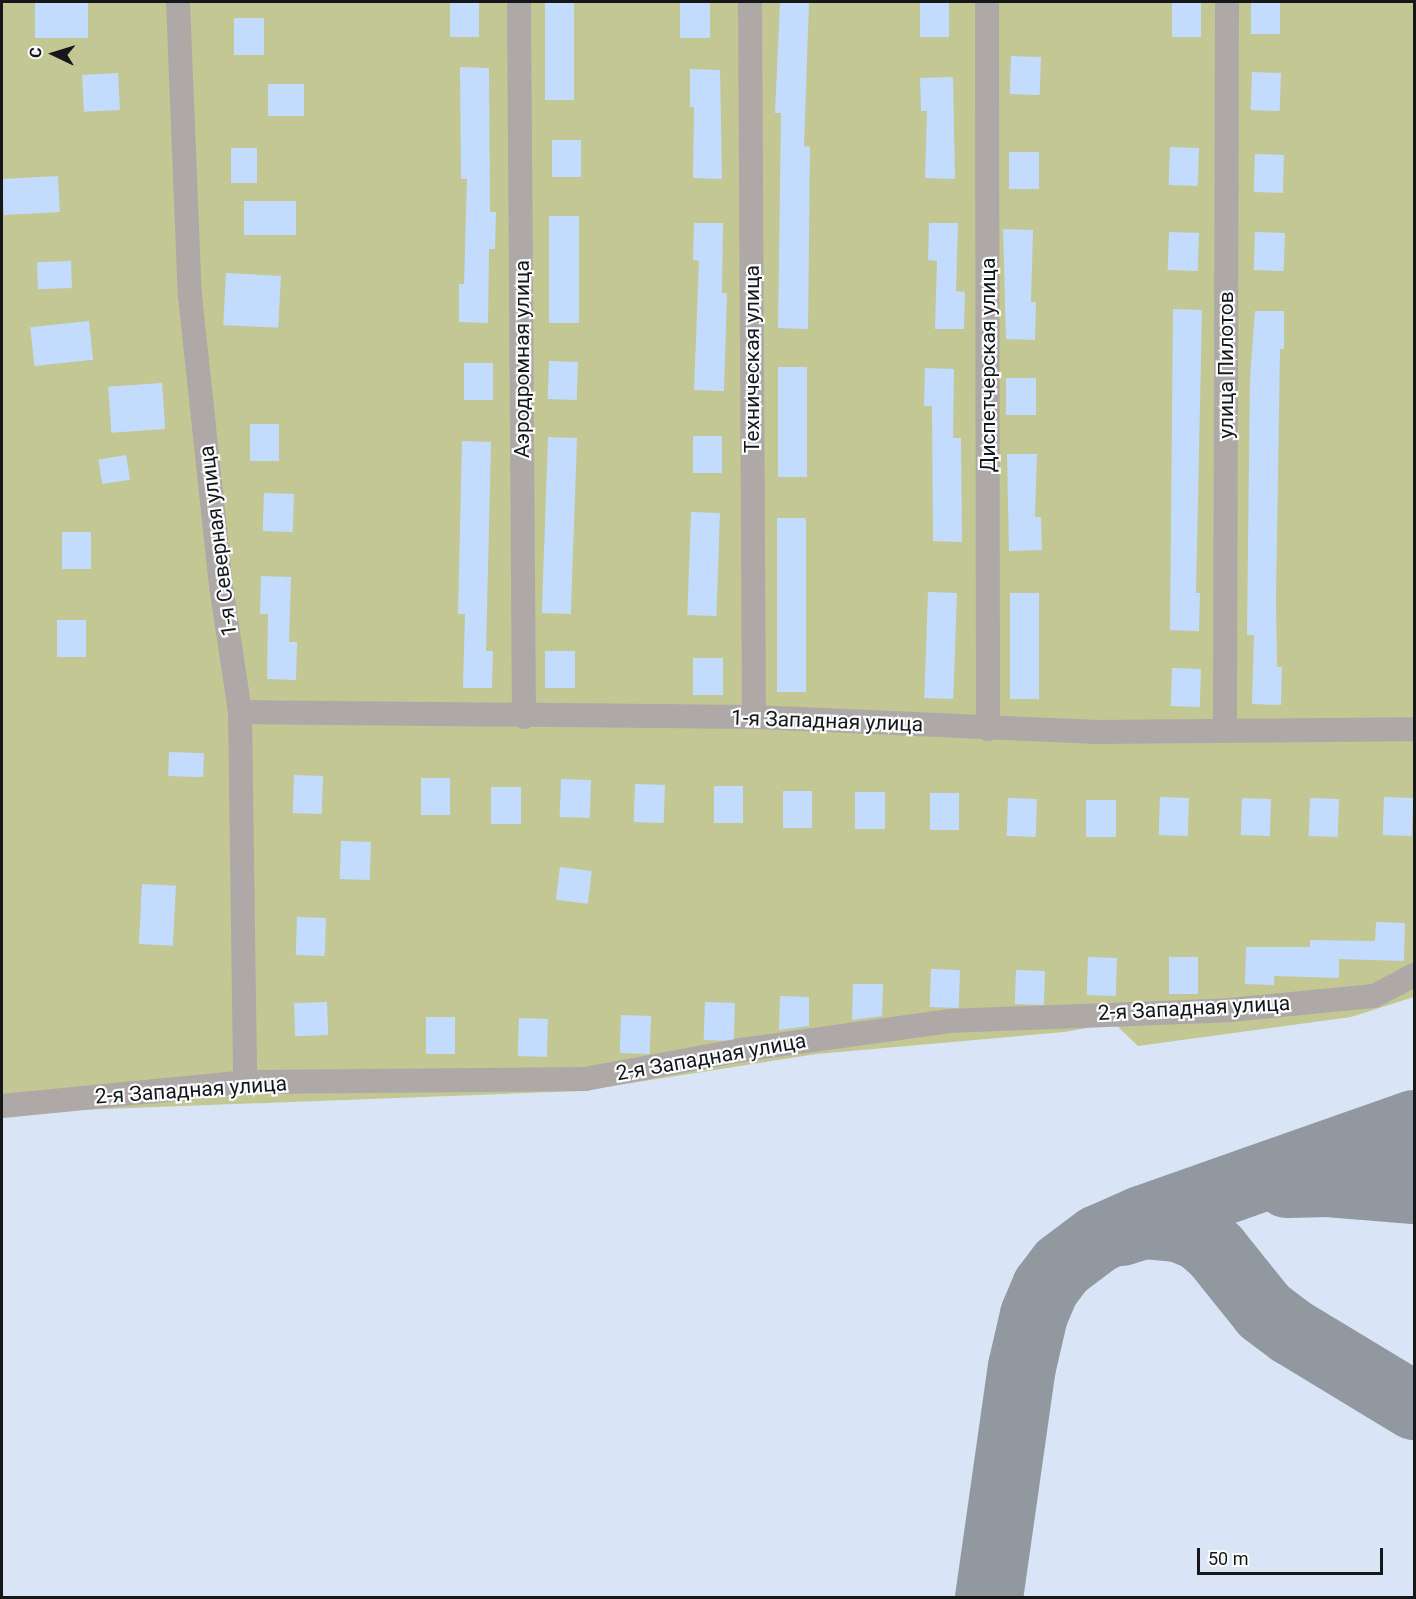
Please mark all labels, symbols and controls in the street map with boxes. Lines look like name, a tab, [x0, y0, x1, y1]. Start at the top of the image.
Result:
north arrow	[24, 24, 84, 84]
text: С	[26, 47, 45, 59]
street label: Диспетчерская улица	[975, 258, 1001, 472]
street label: Аэродромная улица	[509, 260, 535, 458]
street label: Техническая улица	[739, 265, 765, 453]
street label: улица Пилотов	[1213, 291, 1239, 439]
street label: 1-я Северная улица	[194, 444, 242, 638]
street label: 1-я Западная улица	[730, 705, 924, 737]
street label: 2-я Западная улица	[1097, 990, 1291, 1026]
street label: 2-я Западная улица	[614, 1028, 808, 1086]
street label: 2-я Западная улица	[94, 1071, 288, 1109]
scale bar	[1200, 1536, 1386, 1574]
text: 50 m	[1208, 1548, 1248, 1569]

